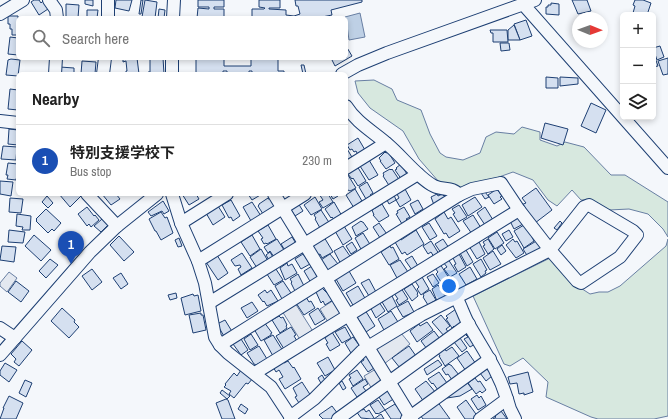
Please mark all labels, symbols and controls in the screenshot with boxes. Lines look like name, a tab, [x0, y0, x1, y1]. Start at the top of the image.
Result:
north arrow	[572, 12, 608, 48]
map controls	[620, 12, 656, 120]
button: +	[620, 12, 656, 48]
search box	[16, 16, 348, 60]
icon: search	[30, 27, 52, 49]
text: Search here	[62, 28, 129, 49]
button: −	[620, 48, 656, 84]
button: layers	[620, 84, 656, 120]
text: Nearby	[32, 87, 79, 110]
text: 特別支援学校下	[70, 142, 175, 163]
text: 1	[42, 152, 48, 169]
text: 230 m	[302, 152, 332, 169]
text: Bus stop	[70, 163, 111, 180]
pin: 1	[58, 231, 84, 264]
your location	[439, 276, 459, 296]

